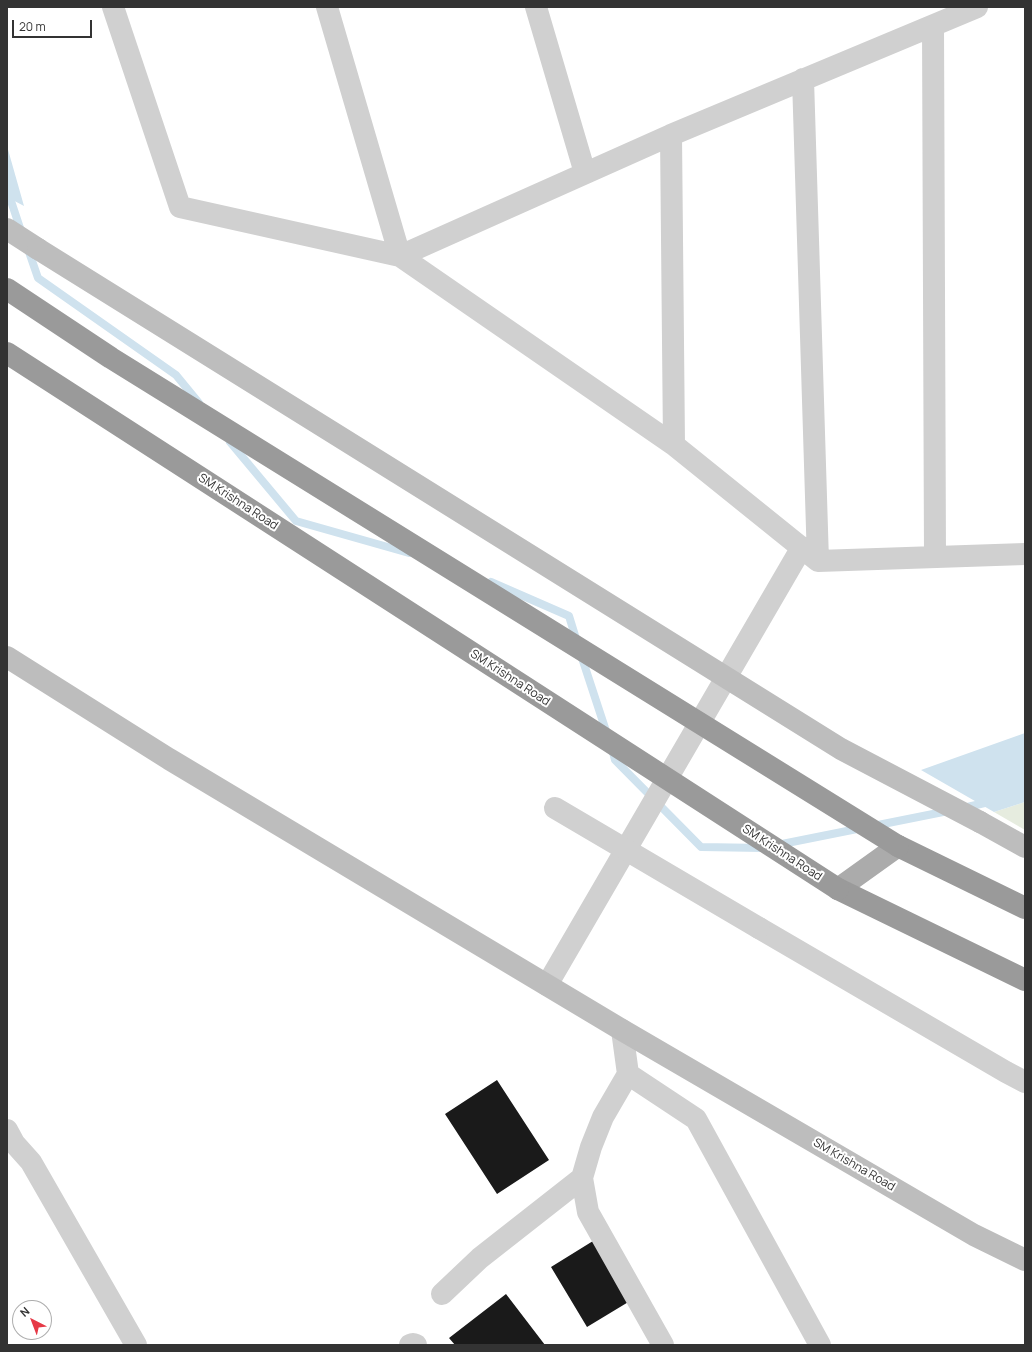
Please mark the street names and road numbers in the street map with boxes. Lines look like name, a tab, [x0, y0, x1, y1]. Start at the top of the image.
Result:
street label: SM Krishna Road	[195, 471, 281, 533]
street label: SM Krishna Road	[467, 647, 553, 709]
street label: SM Krishna Road	[739, 822, 825, 884]
street label: SM Krishna Road	[810, 1136, 898, 1194]

